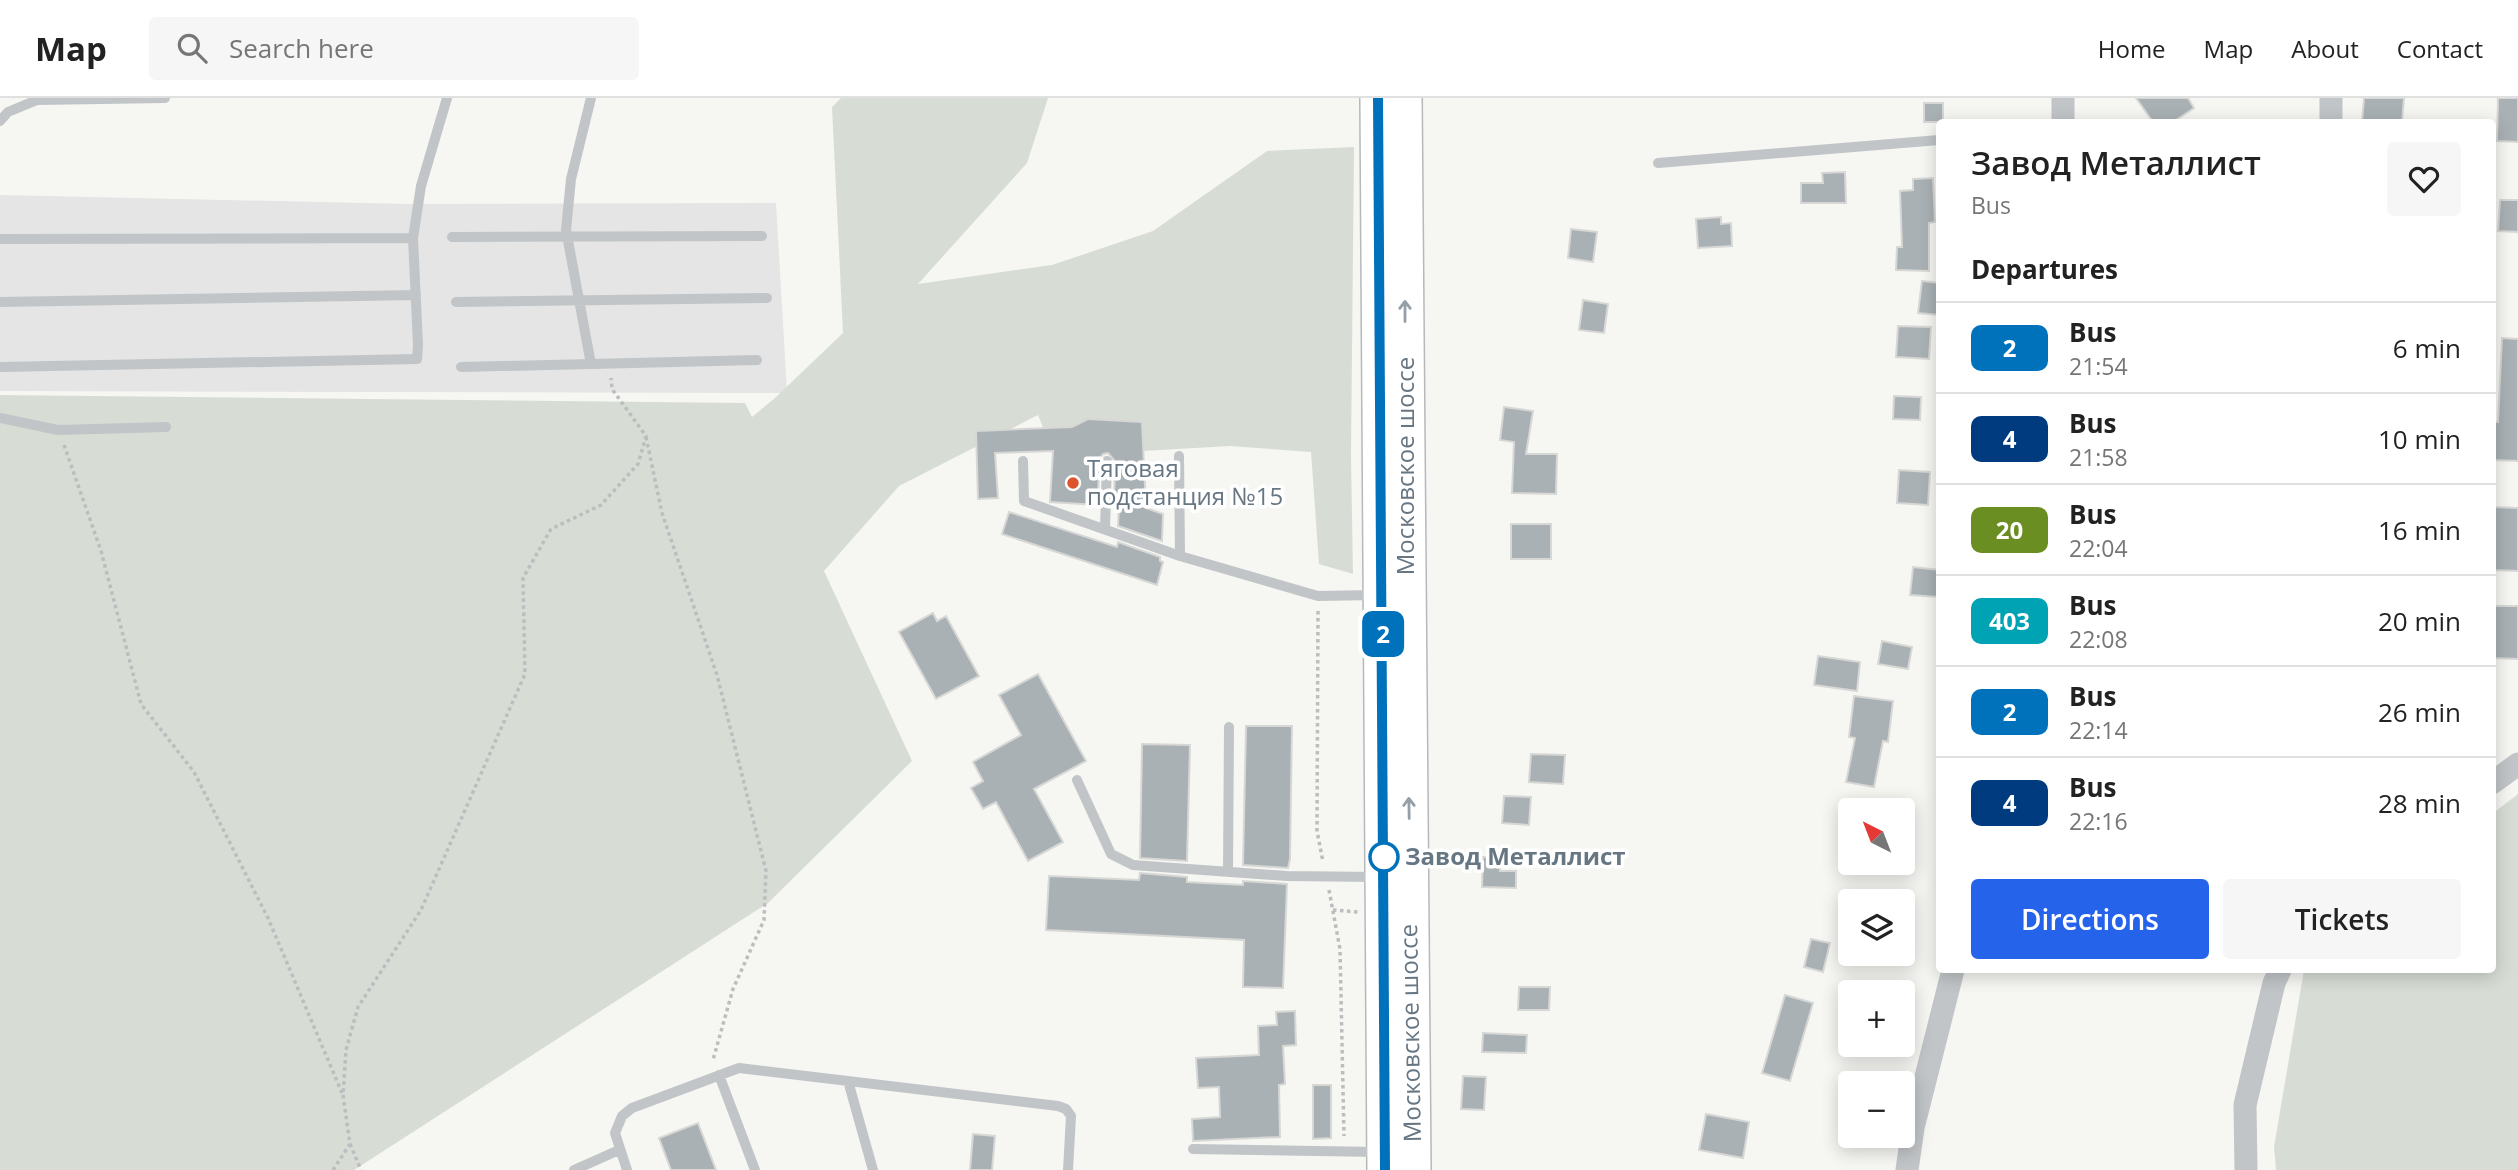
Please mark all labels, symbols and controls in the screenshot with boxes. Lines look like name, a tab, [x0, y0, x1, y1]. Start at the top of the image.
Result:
search box	[149, 17, 639, 80]
text: Map	[35, 26, 107, 71]
icon: search	[173, 29, 211, 67]
text: Search here	[229, 30, 374, 66]
text: Home	[2098, 32, 2166, 65]
text: Map	[2204, 32, 2253, 65]
text: About	[2291, 32, 2359, 65]
text: Contact	[2397, 32, 2483, 65]
text: Завод Металлист	[1971, 140, 2261, 185]
button: heart	[2387, 142, 2461, 216]
text: Bus	[1971, 189, 2011, 221]
text: Departures	[1971, 251, 2118, 287]
one-way arrow	[1398, 300, 1412, 323]
text: Bus	[2069, 314, 2116, 350]
text: 6 min	[2393, 330, 2461, 366]
text: 2	[2003, 331, 2016, 364]
text: 21:54	[2069, 350, 2128, 382]
street label: Московское шоссе	[1388, 357, 1421, 575]
text: Bus	[2069, 405, 2116, 441]
text: 10 min	[2378, 421, 2461, 457]
text: 4	[2003, 422, 2016, 455]
text: 21:58	[2069, 441, 2128, 473]
place label: Тяговая подстанция №15	[1087, 451, 1283, 512]
marker: Тяговая подстанция №15	[1065, 475, 1081, 491]
text: Bus	[2069, 496, 2116, 532]
text: 16 min	[2378, 512, 2461, 548]
text: 20	[1996, 513, 2023, 546]
text: 22:04	[2069, 532, 2128, 564]
text: Bus	[2069, 587, 2116, 623]
text: 20 min	[2378, 603, 2461, 639]
text: 403	[1989, 604, 2030, 637]
line badge: 2	[1360, 611, 1406, 657]
text: 2	[1376, 617, 1390, 650]
text: 22:08	[2069, 623, 2128, 655]
text: Bus	[2069, 678, 2116, 714]
text: 26 min	[2378, 694, 2461, 730]
text: 2	[2003, 695, 2016, 728]
text: 22:14	[2069, 714, 2128, 746]
text: Bus	[2069, 769, 2116, 805]
text: 28 min	[2378, 785, 2461, 821]
text: 4	[2003, 786, 2016, 819]
one-way arrow	[1402, 797, 1416, 820]
north arrow	[1838, 798, 1914, 875]
map controls	[1838, 798, 1915, 1148]
text: 22:16	[2069, 805, 2128, 837]
place label: Завод Металлист	[1405, 839, 1626, 872]
marker: Завод Металлист	[1369, 842, 1399, 872]
button: Directions	[1971, 879, 2209, 959]
button: Tickets	[2223, 879, 2461, 959]
button: layers	[1838, 889, 1915, 966]
street label: Московское шоссе	[1391, 924, 1428, 1143]
button: +	[1838, 980, 1915, 1057]
button: −	[1838, 1071, 1915, 1148]

